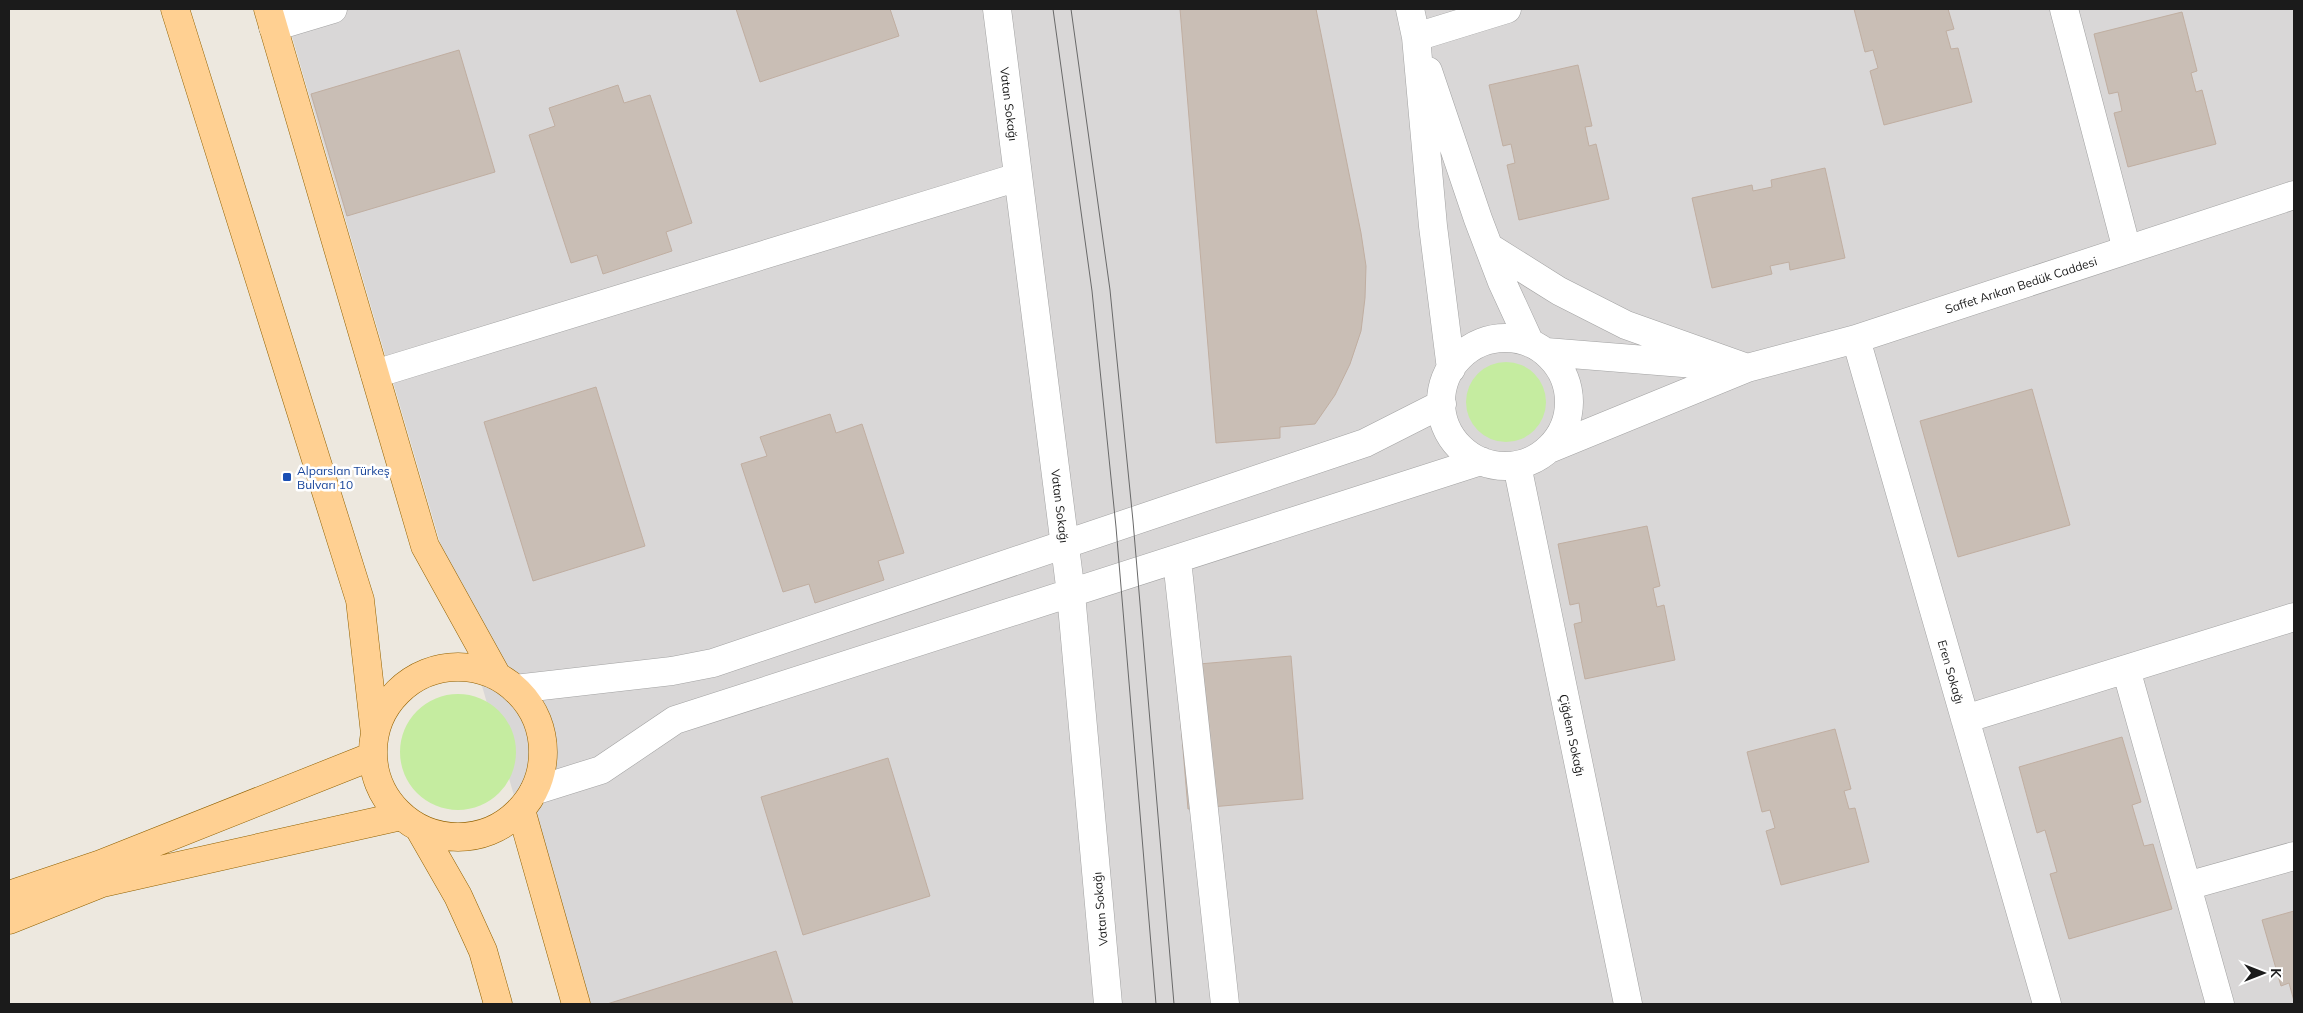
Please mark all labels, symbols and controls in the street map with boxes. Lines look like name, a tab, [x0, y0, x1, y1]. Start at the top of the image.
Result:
street label: Vatan Sokağı	[997, 66, 1021, 142]
street label: Saffet Arıkan Bedük Caddesi	[1943, 253, 2099, 317]
place label: Alparslan Türkeş Bulvarı 10	[297, 463, 390, 492]
street label: Vatan Sokağı	[1048, 468, 1072, 544]
marker: Alparslan Türkeş Bulvarı 10	[281, 471, 293, 483]
street label: Eren Sokağı	[1935, 638, 1967, 706]
street label: Çiğdem Sokağı	[1556, 693, 1588, 777]
street label: Vatan Sokağı	[1089, 871, 1111, 947]
north arrow	[2238, 948, 2288, 998]
text: K	[2267, 968, 2285, 978]

